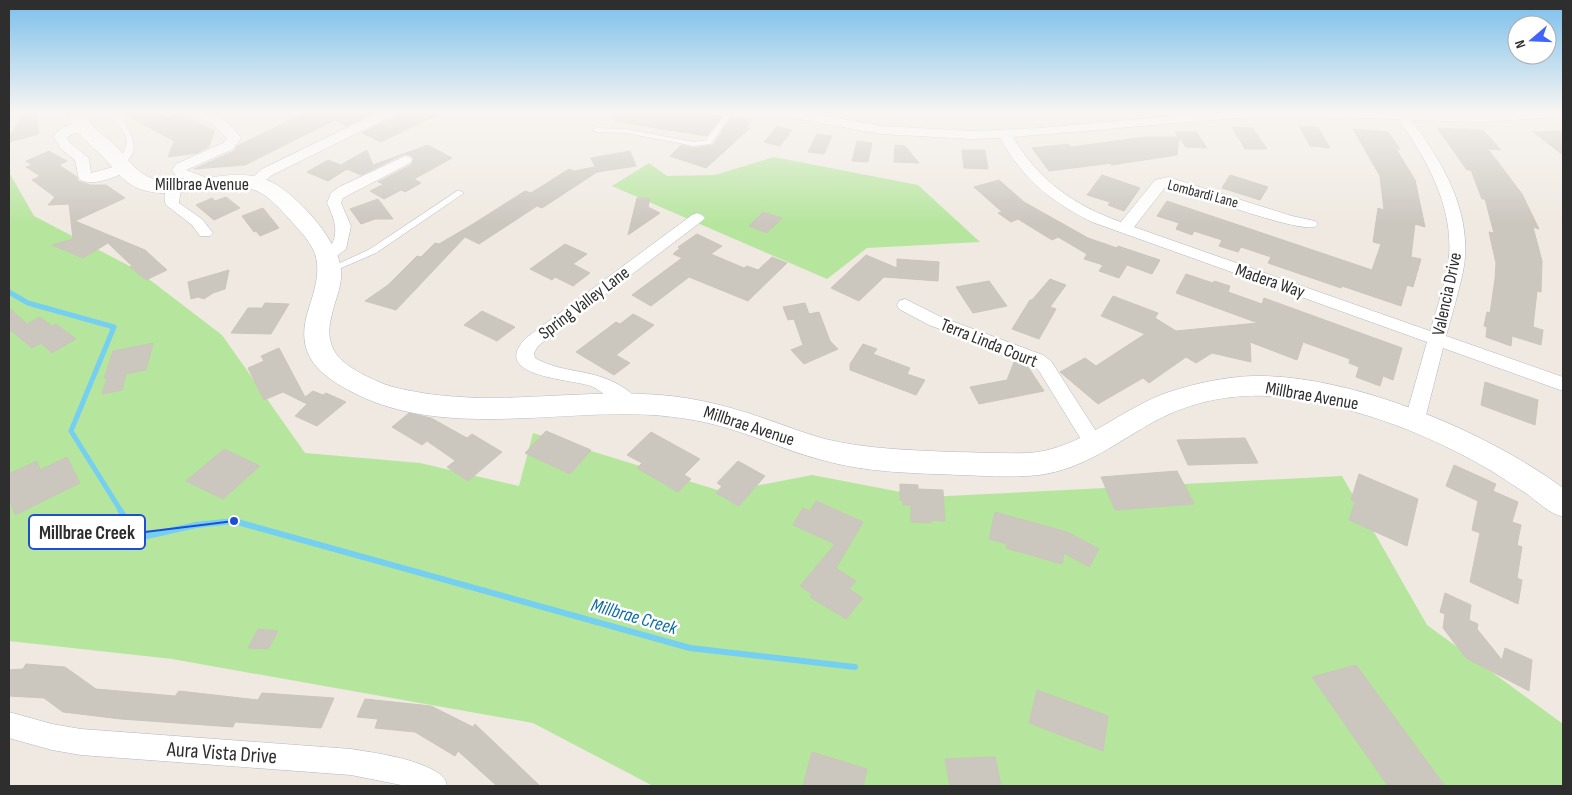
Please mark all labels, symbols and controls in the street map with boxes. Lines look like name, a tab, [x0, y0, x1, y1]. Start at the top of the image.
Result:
north arrow	[1507, 15, 1557, 65]
text: N	[1511, 38, 1529, 50]
street label: Millbrae Avenue	[155, 174, 249, 195]
street label: Lombardi Lane	[1166, 175, 1240, 213]
street label: Valencia Drive	[1428, 250, 1466, 338]
street label: Madera Way	[1233, 259, 1308, 303]
street label: Spring Valley Lane	[535, 262, 633, 344]
street label: Terra Linda Court	[937, 314, 1041, 372]
street label: Millbrae Avenue	[1264, 377, 1360, 415]
street label: Millbrae Avenue	[701, 401, 797, 451]
callout: Millbrae Creek	[29, 515, 145, 549]
text: Millbrae Creek	[39, 522, 135, 545]
water label: Millbrae Creek	[588, 594, 680, 640]
street label: Aura Vista Drive	[165, 737, 278, 769]

